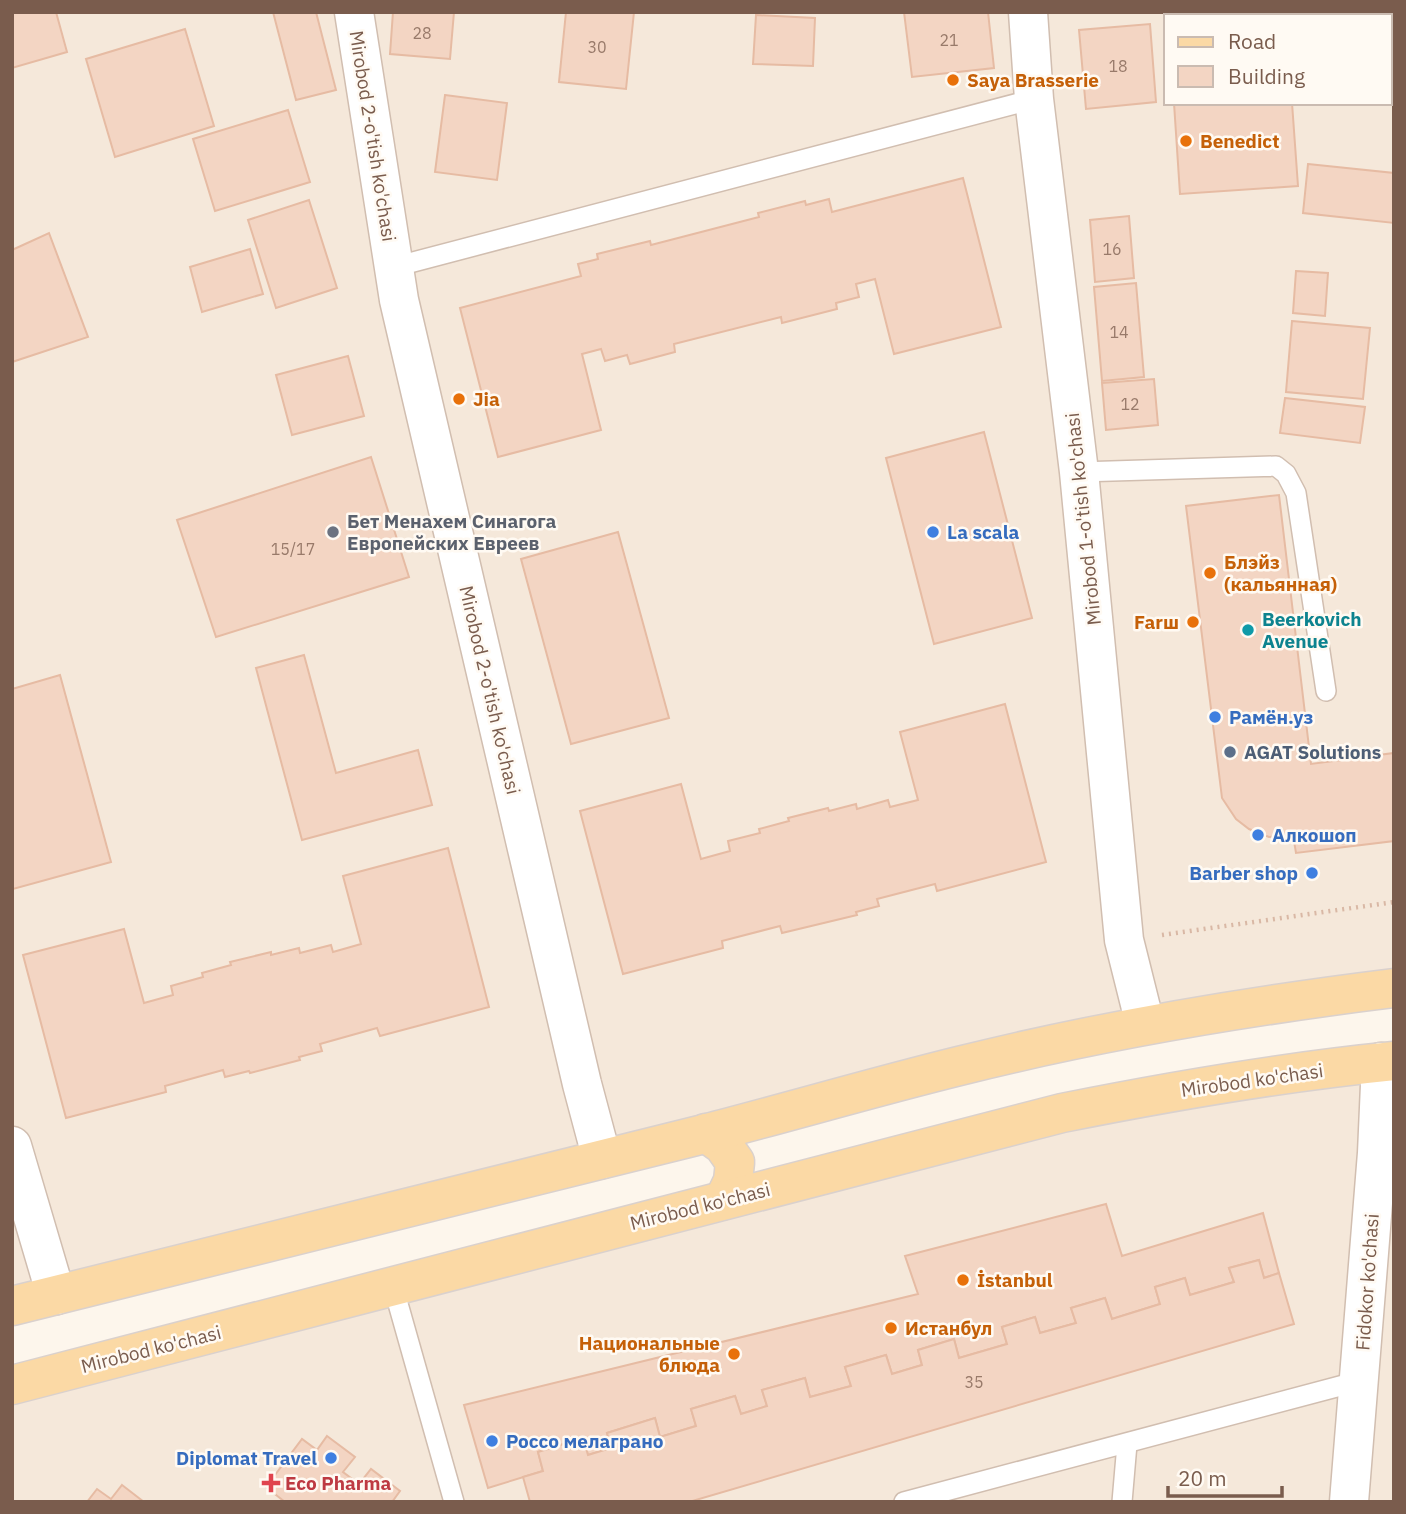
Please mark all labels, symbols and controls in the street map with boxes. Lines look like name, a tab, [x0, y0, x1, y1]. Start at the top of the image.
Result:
legend	[1164, 14, 1392, 105]
house number: 28	[412, 23, 432, 43]
text: Road	[1228, 27, 1276, 55]
street label: Mirobod 2-o'tish ko'chasi	[344, 29, 402, 243]
house number: 21	[939, 30, 959, 50]
house number: 30	[587, 37, 607, 57]
house number: 18	[1108, 56, 1128, 76]
text: Building	[1228, 62, 1305, 90]
place label: Saya Brasserie	[967, 68, 1099, 92]
marker: Saya Brasserie	[945, 72, 961, 88]
place label: Benedict	[1200, 129, 1279, 153]
marker: Benedict	[1178, 133, 1194, 149]
house number: 16	[1102, 239, 1122, 259]
house number: 14	[1109, 322, 1129, 342]
place label: Jia	[473, 387, 500, 411]
marker: Jia	[451, 391, 467, 407]
house number: 12	[1120, 394, 1140, 414]
street label: Mirobod 1-o'tish ko'chasi	[1060, 412, 1106, 626]
place label: Бет Менахем Синагога Европейских Евреев	[347, 509, 557, 555]
place label: La scala	[947, 520, 1019, 544]
marker: Бет Менахем Синагога Европейских Евреев	[325, 524, 341, 540]
marker: La scala	[925, 524, 941, 540]
house number: 15/17	[271, 539, 315, 559]
place label: Блэйз (кальянная)	[1224, 550, 1337, 596]
marker: Блэйз (кальянная)	[1202, 565, 1218, 581]
street label: Mirobod 2-o'tish ko'chasi	[454, 583, 526, 797]
place label: Beerkovich Avenue	[1262, 607, 1362, 653]
place label: Farш	[1134, 610, 1179, 634]
marker: Farш	[1185, 614, 1201, 630]
marker: Beerkovich Avenue	[1240, 622, 1256, 638]
place label: Рамён.уз	[1229, 705, 1313, 729]
marker: Рамён.уз	[1207, 709, 1223, 725]
place label: AGAT Solutions	[1244, 740, 1381, 764]
marker: AGAT Solutions	[1222, 744, 1238, 760]
place label: Алкошоп	[1272, 823, 1357, 847]
marker: Алкошоп	[1250, 827, 1266, 843]
place label: Barber shop	[1189, 861, 1298, 885]
marker: Barber shop	[1304, 865, 1320, 881]
street label: Mirobod ko'chasi	[1179, 1058, 1325, 1102]
street label: Mirobod ko'chasi	[627, 1177, 773, 1235]
street label: Fidokor ko'chasi	[1350, 1213, 1384, 1351]
place label: İstanbul	[977, 1268, 1053, 1292]
marker: İstanbul	[955, 1272, 971, 1288]
place label: Истанбул	[905, 1316, 992, 1340]
street label: Mirobod ko'chasi	[78, 1320, 224, 1378]
marker: Истанбул	[883, 1320, 899, 1336]
place label: Национальные блюда	[579, 1331, 720, 1377]
marker: Национальные блюда	[726, 1346, 742, 1362]
house number: 35	[964, 1372, 984, 1392]
place label: Россо мелаграно	[506, 1429, 664, 1453]
marker: Россо мелаграно	[484, 1433, 500, 1449]
place label: Diplomat Travel	[176, 1446, 317, 1470]
marker: Diplomat Travel	[323, 1450, 339, 1466]
scale bar	[1168, 1454, 1282, 1498]
text: 20 m	[1178, 1464, 1227, 1492]
place label: Eco Pharma	[285, 1471, 392, 1495]
marker: Eco Pharma	[263, 1475, 279, 1491]

